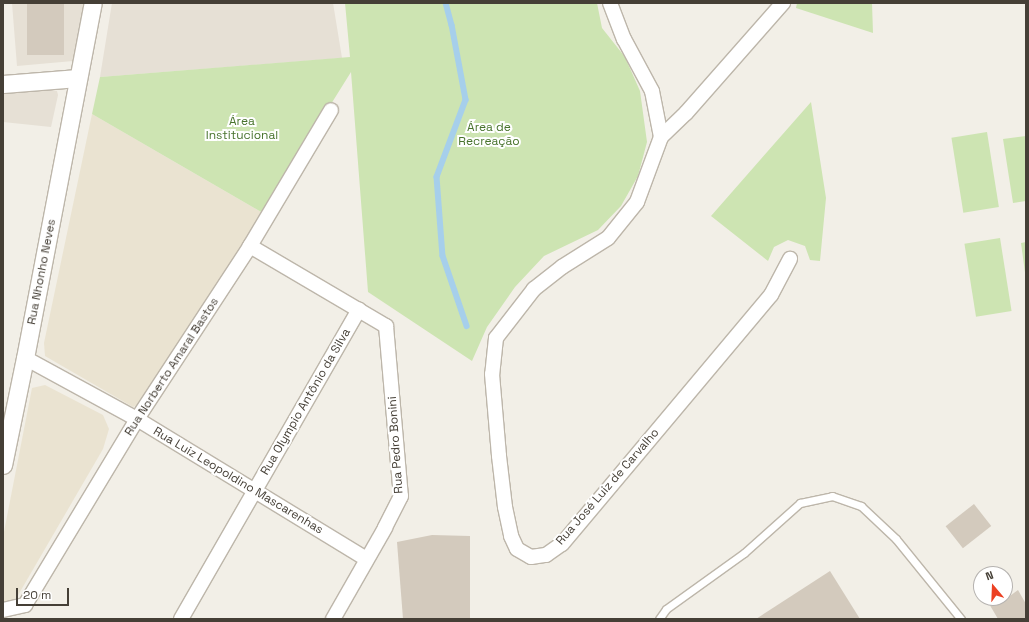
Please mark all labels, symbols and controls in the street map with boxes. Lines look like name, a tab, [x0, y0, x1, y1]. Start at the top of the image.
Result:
park label: Área Institucional	[206, 115, 278, 143]
park label: Área de Recreação	[458, 121, 520, 149]
street label: Rua Nhonho Neves	[25, 218, 59, 326]
street label: Rua Norberto Amaral Bastos	[122, 295, 222, 439]
street label: Rua Olympio Antônio da Silva	[258, 326, 354, 478]
street label: Rua Pedro Bonini	[385, 396, 407, 494]
street label: Rua Luiz Leopoldino Mascarenhas	[150, 424, 326, 538]
street label: Rua José Luiz de Carvalho	[553, 426, 663, 548]
north arrow	[973, 566, 1013, 606]
text: N	[984, 568, 995, 583]
scale bar	[18, 580, 71, 606]
text: 20 m	[23, 587, 51, 603]

